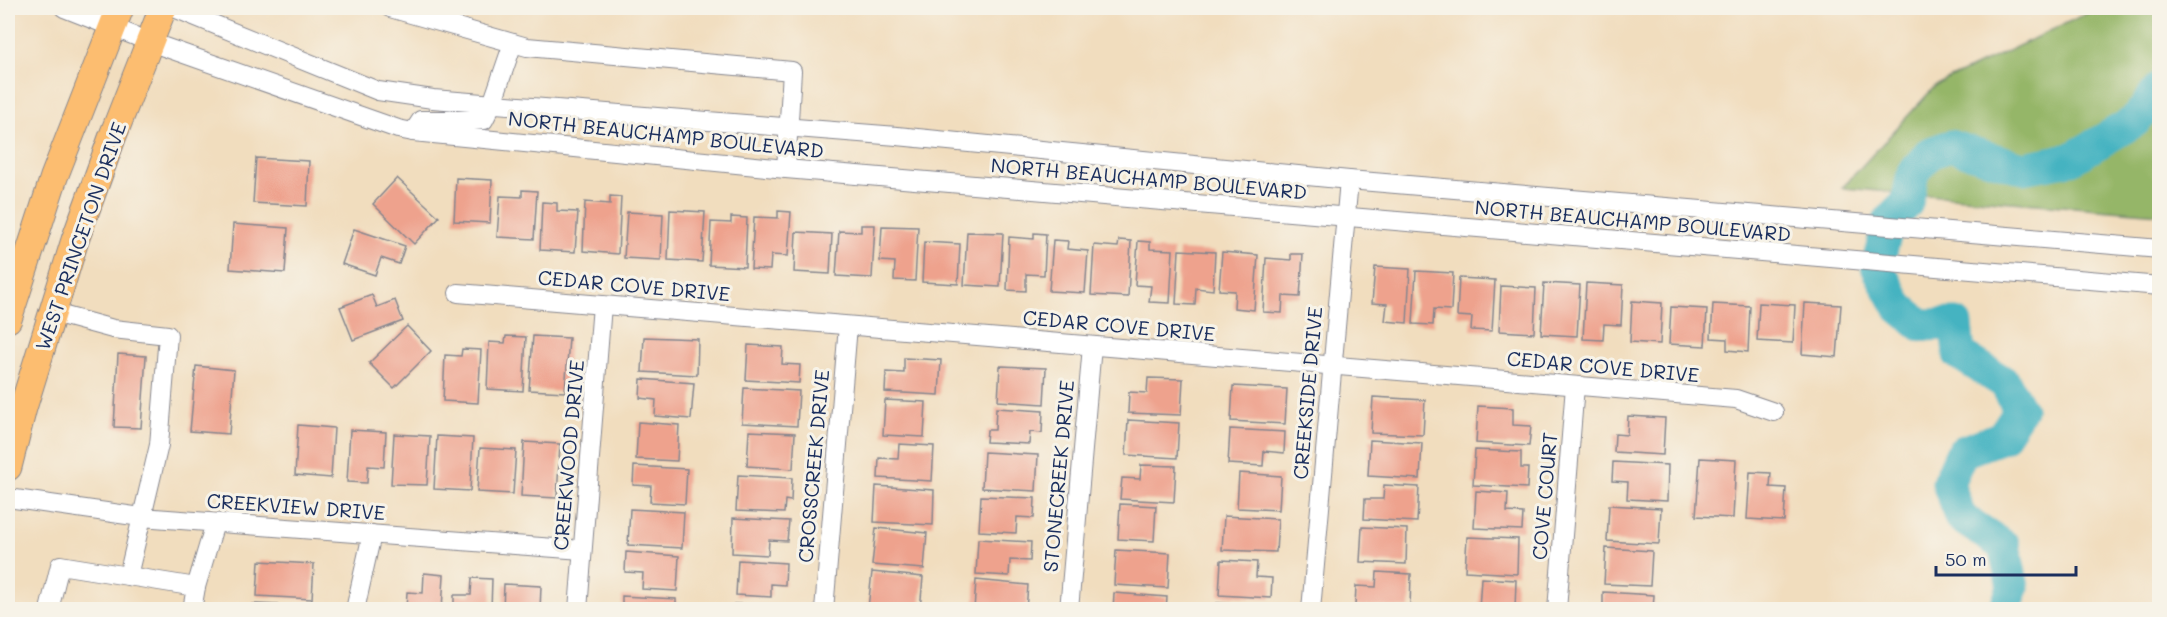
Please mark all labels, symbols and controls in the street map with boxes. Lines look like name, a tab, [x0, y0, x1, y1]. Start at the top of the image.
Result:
street label: NORTH BEAUCHAMP BOULEVARD	[507, 105, 825, 163]
street label: WEST PRINCETON DRIVE	[29, 118, 131, 354]
street label: NORTH BEAUCHAMP BOULEVARD	[990, 151, 1308, 205]
street label: NORTH BEAUCHAMP BOULEVARD	[1474, 193, 1792, 247]
street label: CEDAR COVE DRIVE	[537, 264, 731, 306]
street label: CEDAR COVE DRIVE	[1022, 304, 1216, 346]
street label: CREEKSIDE DRIVE	[1286, 305, 1328, 481]
street label: CEDAR COVE DRIVE	[1506, 345, 1700, 387]
street label: CREEKWOOD DRIVE	[547, 359, 589, 551]
street label: CROSSCREEK DRIVE	[792, 368, 834, 564]
street label: STONECREEK DRIVE	[1037, 379, 1079, 573]
street label: COVE COURT	[1525, 431, 1563, 561]
street label: CREEKVIEW DRIVE	[206, 487, 386, 525]
scale bar	[1936, 539, 2076, 577]
text: 50 m	[1945, 547, 1987, 571]

